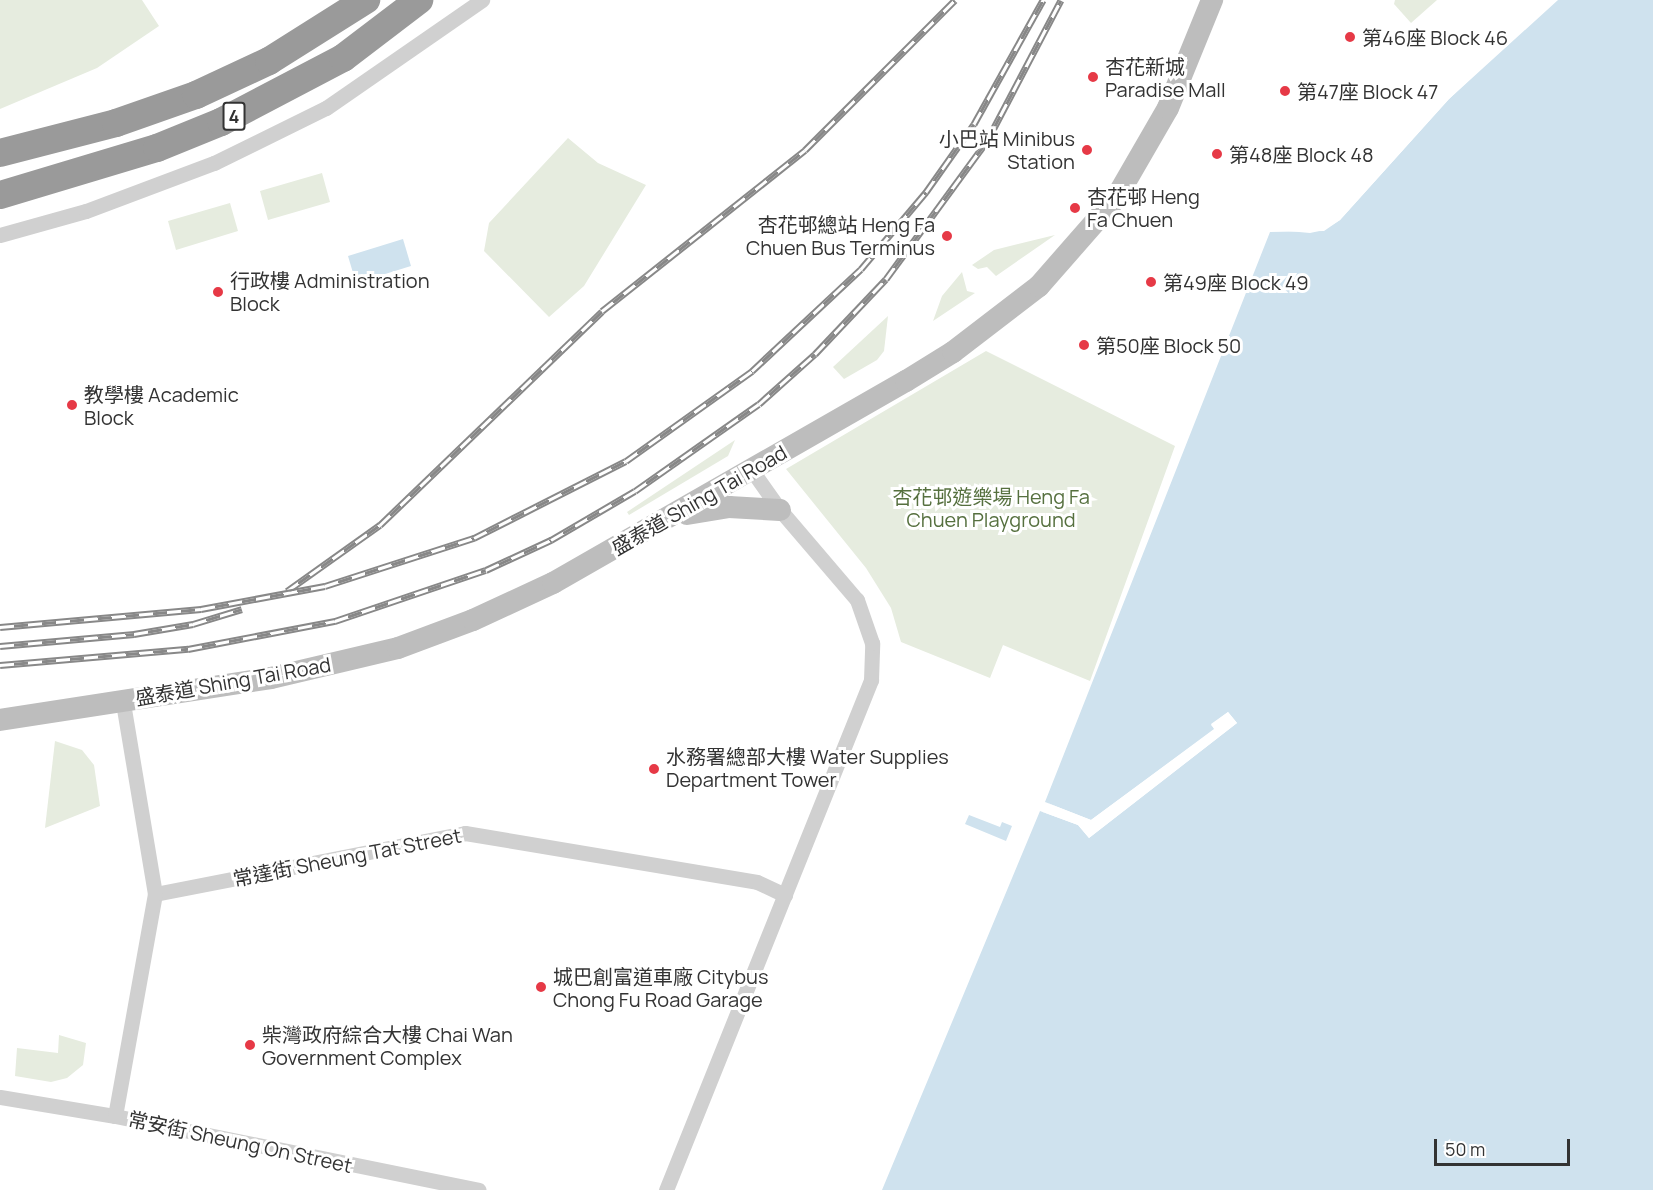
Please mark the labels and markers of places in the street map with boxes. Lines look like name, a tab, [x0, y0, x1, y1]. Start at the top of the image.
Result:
place label: 第46座 Block 46	[1362, 25, 1508, 49]
marker: 第46座 Block 46	[1343, 30, 1357, 44]
place label: 杏花新城 Paradise Mall	[1105, 54, 1226, 101]
marker: 杏花新城 Paradise Mall	[1086, 70, 1100, 84]
place label: 第47座 Block 47	[1297, 79, 1438, 103]
marker: 第47座 Block 47	[1278, 84, 1292, 98]
place label: 小巴站 Minibus Station	[939, 126, 1075, 173]
place label: 第48座 Block 48	[1229, 142, 1374, 166]
marker: 小巴站 Minibus Station	[1080, 143, 1094, 157]
marker: 第48座 Block 48	[1210, 147, 1224, 161]
place label: 杏花邨 Heng Fa Chuen	[1087, 184, 1200, 231]
marker: 杏花邨 Heng Fa Chuen	[1068, 201, 1082, 215]
place label: 杏花邨總站 Heng Fa Chuen Bus Terminus	[746, 213, 935, 260]
marker: 杏花邨總站 Heng Fa Chuen Bus Terminus	[940, 229, 954, 243]
place label: 行政樓 Administration Block	[230, 268, 430, 315]
place label: 第49座 Block 49	[1163, 270, 1309, 294]
marker: 第49座 Block 49	[1144, 275, 1158, 289]
marker: 行政樓 Administration Block	[211, 285, 225, 299]
place label: 第50座 Block 50	[1096, 333, 1241, 357]
marker: 第50座 Block 50	[1077, 338, 1091, 352]
place label: 教學樓 Academic Block	[84, 382, 239, 429]
marker: 教學樓 Academic Block	[65, 398, 79, 412]
place label: 水務署總部大樓 Water Supplies Department Tower	[666, 745, 949, 792]
marker: 水務署總部大樓 Water Supplies Department Tower	[647, 762, 661, 776]
place label: 城巴創富道車廠 Citybus Chong Fu Road Garage	[553, 964, 768, 1011]
marker: 城巴創富道車廠 Citybus Chong Fu Road Garage	[534, 980, 548, 994]
place label: 柴灣政府綜合大樓 Chai Wan Government Complex	[262, 1022, 513, 1069]
marker: 柴灣政府綜合大樓 Chai Wan Government Complex	[243, 1038, 257, 1052]

